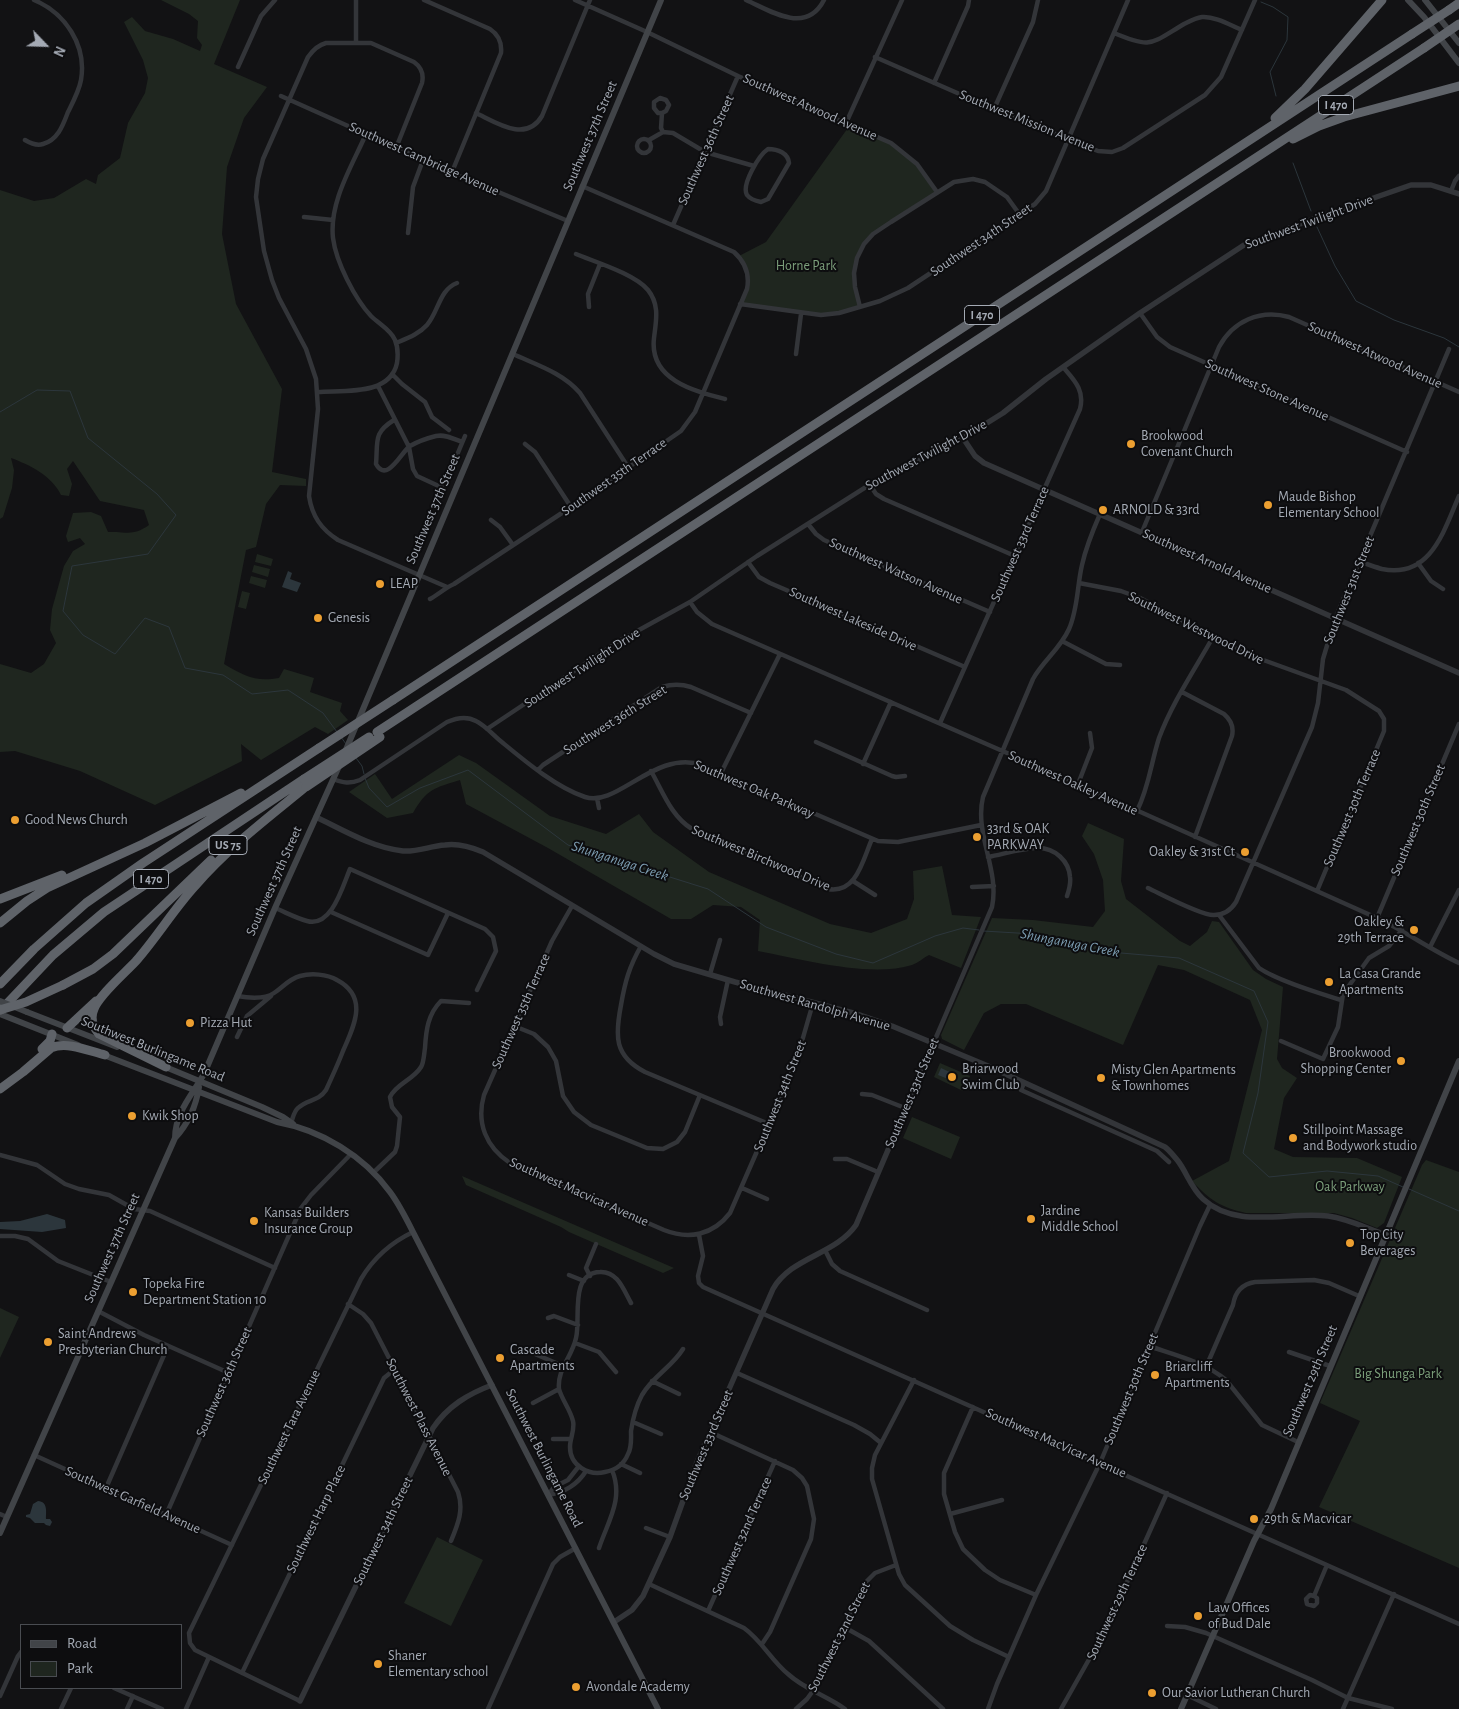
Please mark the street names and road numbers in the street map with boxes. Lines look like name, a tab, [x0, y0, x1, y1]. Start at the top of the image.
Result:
street label: Southwest Atwood Avenue	[740, 70, 880, 144]
street label: Southwest 37th Street	[559, 78, 621, 194]
street label: Southwest Mission Avenue	[957, 86, 1097, 156]
street label: Southwest 36th Street	[674, 92, 738, 208]
road number: I 470	[1318, 96, 1354, 114]
street label: Southwest Cambridge Avenue	[346, 118, 502, 200]
street label: Southwest Twilight Drive	[1243, 191, 1375, 253]
street label: Southwest 34th Street	[927, 200, 1035, 280]
road number: I 470	[964, 306, 1000, 324]
street label: Southwest Atwood Avenue	[1305, 318, 1445, 392]
street label: Southwest Stone Avenue	[1202, 355, 1332, 425]
street label: Southwest Twilight Drive	[862, 416, 990, 494]
street label: Southwest 35th Terrace	[558, 434, 670, 520]
street label: Southwest 37th Street	[402, 451, 464, 567]
street label: Southwest 33rd Terrace	[987, 484, 1053, 604]
street label: Southwest Arnold Avenue	[1140, 525, 1274, 597]
street label: Southwest Watson Avenue	[827, 534, 965, 608]
street label: Southwest 31st Street	[1320, 534, 1378, 646]
street label: Southwest Lakeside Drive	[787, 583, 919, 655]
street label: Southwest Westwood Drive	[1125, 588, 1267, 668]
street label: Southwest Twilight Drive	[521, 624, 643, 712]
street label: Southwest 36th Street	[560, 681, 670, 759]
street label: Southwest Oakley Avenue	[1006, 747, 1140, 819]
street label: Southwest 30th Terrace	[1320, 747, 1384, 869]
street label: Southwest Oak Parkway	[691, 756, 817, 822]
street label: Southwest 30th Street	[1387, 762, 1449, 878]
street label: Southwest Birchwood Drive	[689, 821, 833, 895]
street label: Southwest 37th Street	[242, 824, 306, 938]
road number: US 75	[209, 836, 247, 854]
road number: I 470	[134, 870, 168, 889]
street label: Southwest 35th Terrace	[488, 951, 554, 1071]
street label: Southwest Randolph Avenue	[738, 975, 892, 1035]
street label: Southwest Burlingame Road	[79, 1012, 227, 1086]
street label: Southwest 33rd Street	[881, 1035, 943, 1151]
street label: Southwest 34th Street	[750, 1038, 810, 1154]
street label: Southwest Macvicar Avenue	[507, 1154, 651, 1230]
street label: Southwest 37th Street	[80, 1191, 144, 1305]
street label: Southwest 29th Street	[1279, 1323, 1341, 1439]
street label: Southwest 36th Street	[192, 1324, 256, 1440]
street label: Southwest 30th Street	[1100, 1331, 1162, 1447]
street label: Southwest Plass Avenue	[382, 1355, 456, 1479]
street label: Southwest Tara Avenue	[254, 1367, 324, 1487]
street label: Southwest Burlingame Road	[502, 1386, 586, 1530]
street label: Southwest 33rd Street	[675, 1387, 737, 1503]
street label: Southwest MacVicar Avenue	[983, 1404, 1129, 1482]
street label: Southwest Harp Place	[283, 1462, 349, 1576]
street label: Southwest Garfield Avenue	[63, 1463, 203, 1537]
street label: Southwest 34th Street	[349, 1474, 417, 1588]
street label: Southwest 32nd Terrace	[708, 1474, 776, 1598]
street label: Southwest 29th Terrace	[1083, 1541, 1151, 1663]
street label: Southwest 32nd Street	[804, 1579, 874, 1695]

